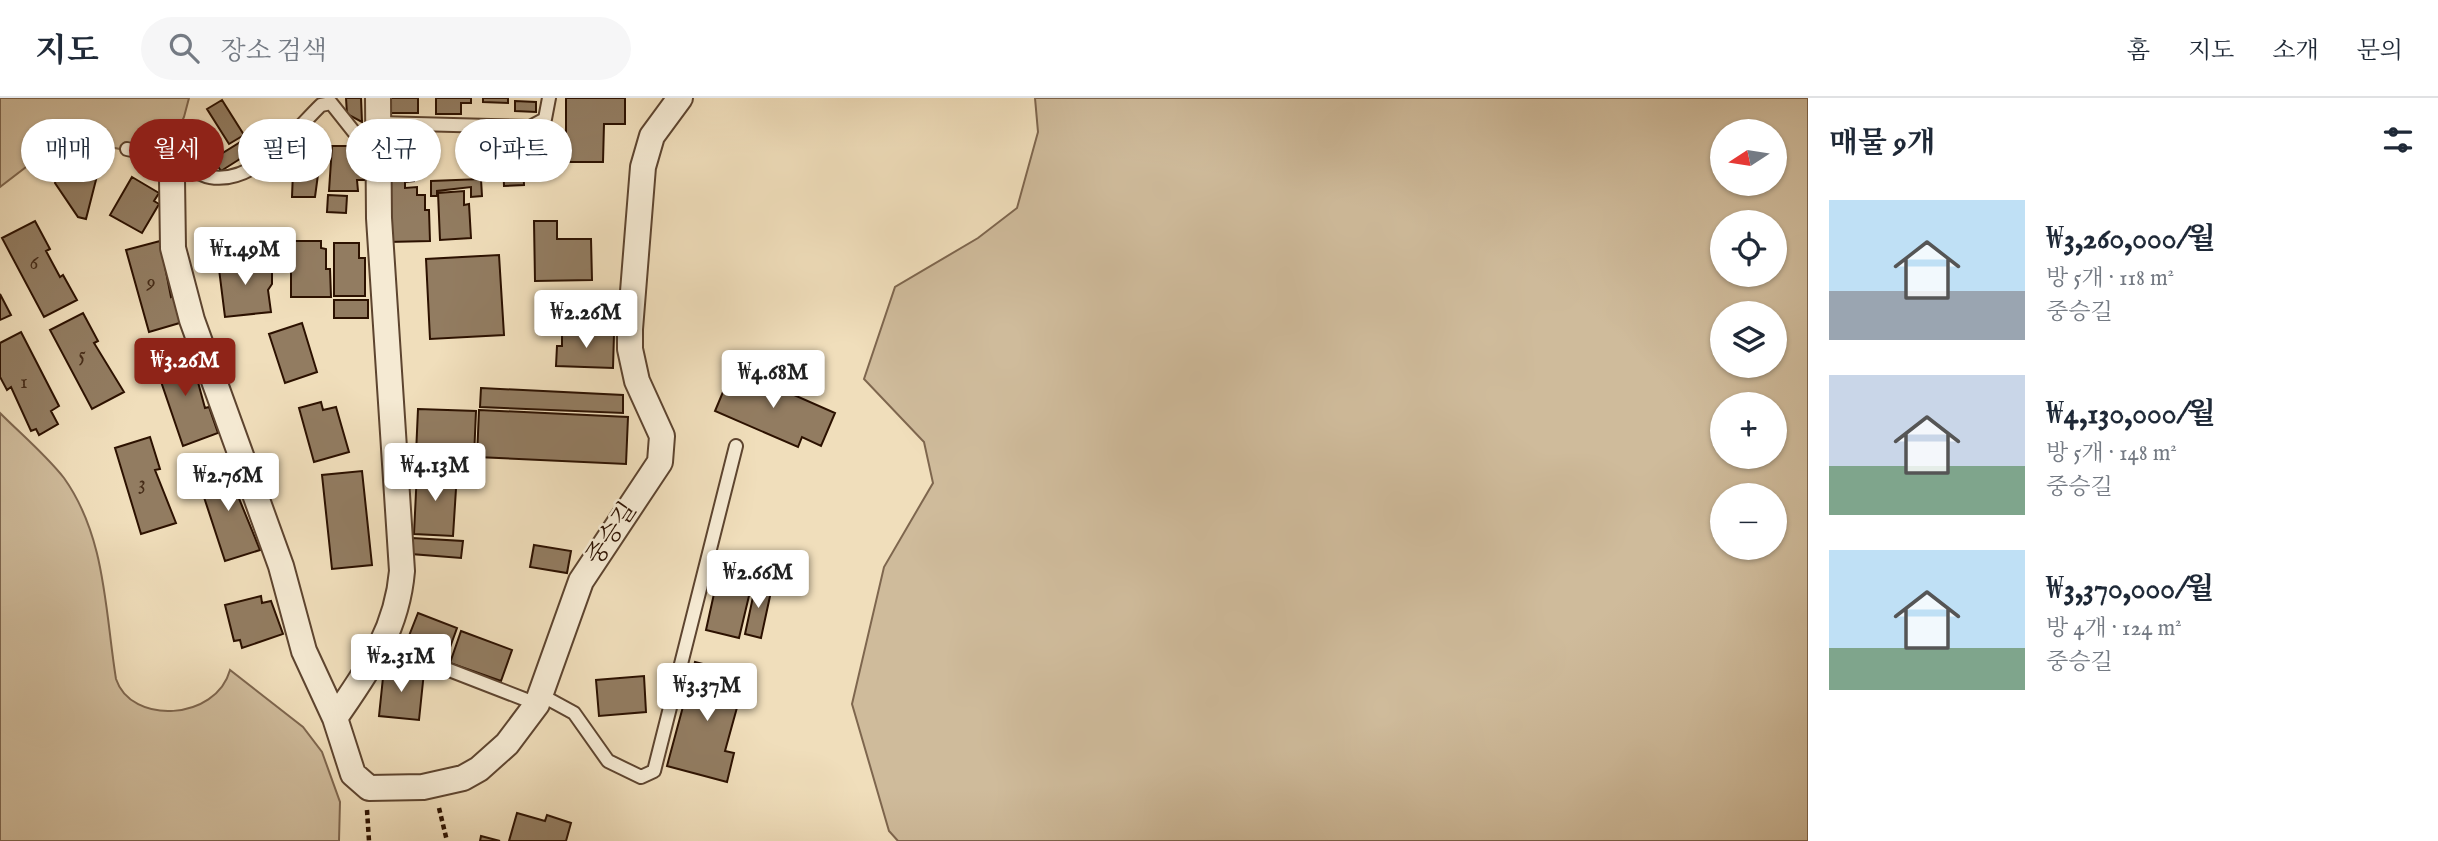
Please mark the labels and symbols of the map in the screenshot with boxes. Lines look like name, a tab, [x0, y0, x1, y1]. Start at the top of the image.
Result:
north arrow	[1710, 119, 1787, 196]
pin: ₩1.49M	[188, 228, 302, 287]
house number: 6	[30, 250, 40, 277]
house number: 9	[145, 269, 156, 296]
pin: ₩2.26M	[529, 290, 643, 350]
pin: ₩3.26M	[128, 338, 242, 398]
house number: 5	[78, 342, 86, 369]
pin: ₩4.68M	[716, 350, 830, 410]
house number: 1	[20, 369, 28, 396]
pin: ₩4.13M	[378, 444, 492, 503]
pin: ₩2.76M	[171, 454, 285, 513]
house number: 3	[138, 470, 146, 497]
street label: 중승길	[580, 496, 644, 572]
pin: ₩2.66M	[701, 550, 815, 610]
pin: ₩2.31M	[344, 634, 458, 694]
pin: ₩3.37M	[650, 664, 764, 723]

